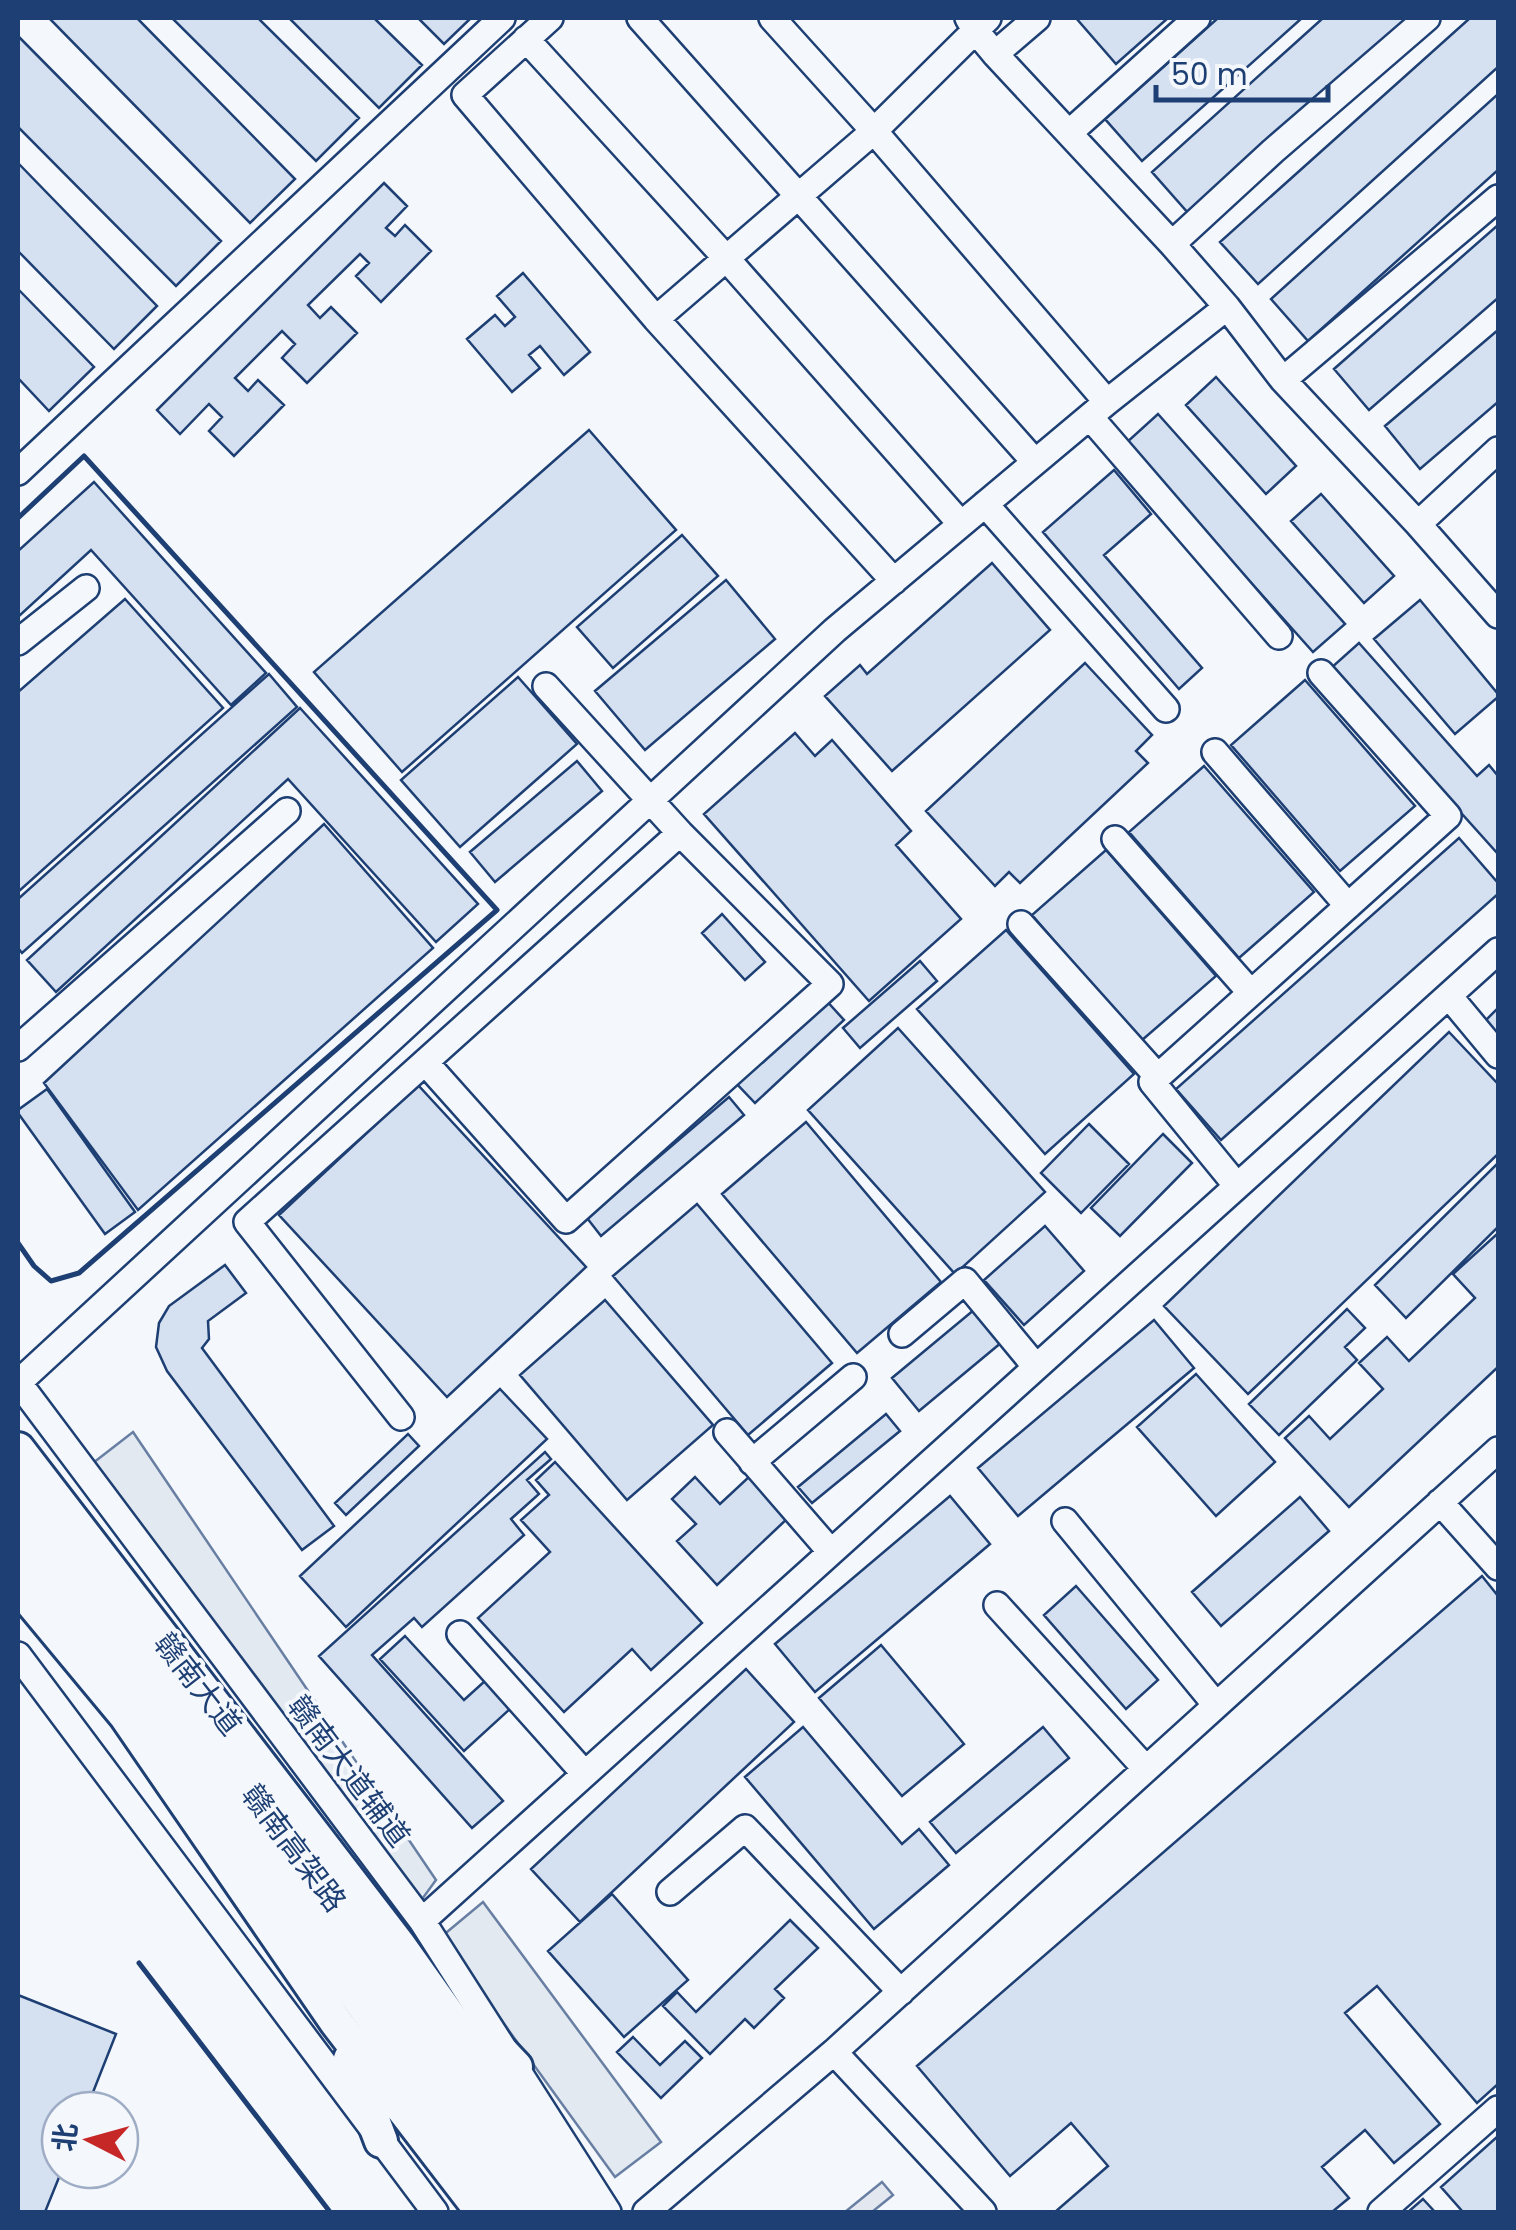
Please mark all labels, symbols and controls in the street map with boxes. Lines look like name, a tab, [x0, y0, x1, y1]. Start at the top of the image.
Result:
scale bar	[1156, 40, 1328, 102]
text: 50 m	[1171, 53, 1248, 96]
street label: 赣南大道	[144, 1623, 252, 1745]
street label: 赣南大道辅道	[278, 1686, 420, 1856]
street label: 赣南高架路	[232, 1775, 356, 1921]
north arrow	[40, 2090, 140, 2190]
text: 北	[45, 2121, 86, 2153]

